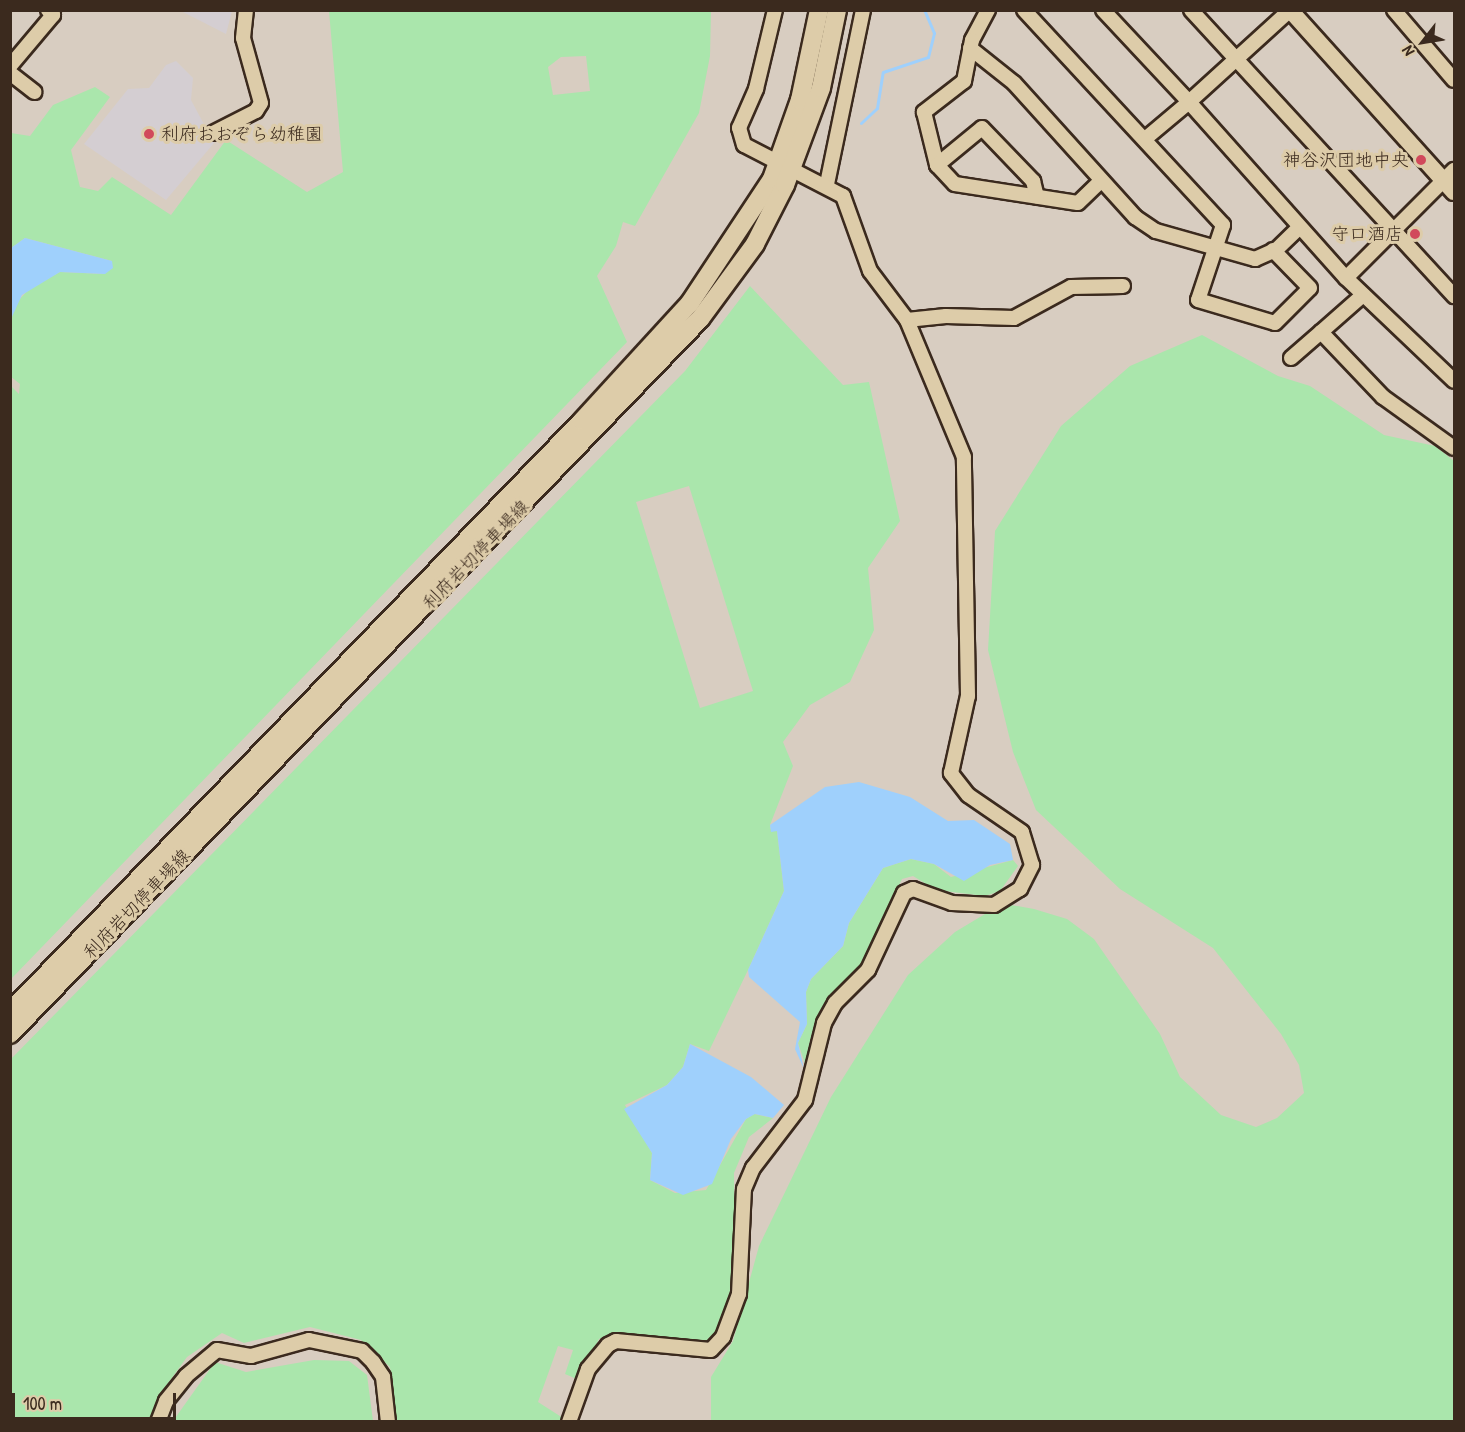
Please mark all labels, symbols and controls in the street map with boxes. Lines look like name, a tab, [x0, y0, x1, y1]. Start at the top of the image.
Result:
north arrow	[1393, 12, 1453, 72]
text: N	[1396, 42, 1419, 61]
place label: 利府おおぞら幼稚園	[161, 123, 323, 145]
marker: 利府おおぞら幼稚園	[142, 127, 156, 141]
place label: 神谷沢団地中央	[1283, 149, 1409, 171]
marker: 神谷沢団地中央	[1414, 153, 1428, 167]
place label: 守口酒店	[1331, 223, 1403, 245]
marker: 守口酒店	[1408, 227, 1422, 241]
street label: 利府岩切停車場線	[418, 496, 534, 614]
street label: 利府岩切停車場線	[79, 845, 195, 963]
scale bar	[15, 1381, 178, 1419]
text: 100 m	[23, 1391, 62, 1416]

